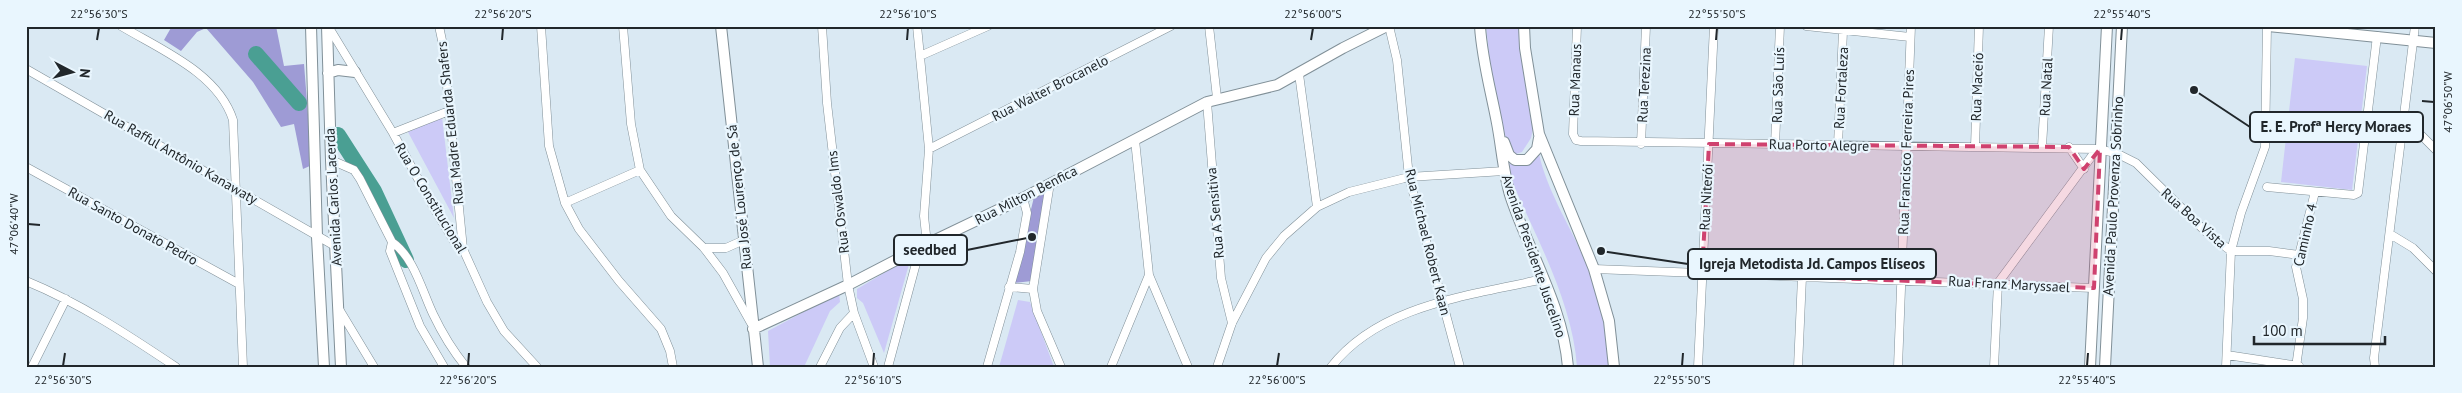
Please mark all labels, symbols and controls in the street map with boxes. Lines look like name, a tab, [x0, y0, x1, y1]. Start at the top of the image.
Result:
text: 22°56'30"S	[70, 6, 128, 21]
text: 22°56'20"S	[474, 6, 532, 21]
text: 22°56'10"S	[879, 6, 937, 21]
text: 22°56'00"S	[1284, 6, 1342, 21]
text: 22°55'50"S	[1688, 6, 1746, 21]
text: 22°55'40"S	[2093, 6, 2151, 21]
street label: Rua Madre Eduarda Shafers	[432, 40, 468, 206]
street label: Rua Manaus	[1565, 43, 1585, 117]
street label: Rua Fortaleza	[1830, 46, 1852, 130]
street label: Rua Terezina	[1633, 47, 1655, 123]
street label: Rua São Luís	[1768, 47, 1788, 123]
north arrow	[48, 48, 98, 98]
street label: Rua Walter Brocanelo	[989, 51, 1111, 125]
street label: Rua Maceió	[1967, 52, 1987, 122]
street label: Rua Natal	[2035, 57, 2057, 117]
text: N	[75, 68, 94, 79]
street label: Rua Francisco Ferreira Pires	[1894, 69, 1918, 235]
text: 47°06'50"W	[2440, 71, 2455, 133]
street label: Avenida Paulo Provenza Sobrinho	[2099, 96, 2127, 296]
street label: Rua Rafful Antônio Kanawaty	[101, 106, 261, 209]
callout: E. E. Profª Hercy Moraes	[2250, 112, 2423, 142]
text: E. E. Profª Hercy Moraes	[2261, 117, 2411, 136]
street label: Rua José Lourenço de Sá	[722, 124, 756, 270]
street label: Avenida Carlos Lacerda	[320, 128, 346, 266]
street label: Rua Porto Alegre	[1769, 135, 1869, 155]
street label: Rua O Constitucional	[391, 140, 471, 256]
street label: Rua Oswaldo Ims	[823, 150, 853, 254]
street label: Rua Milton Benfica	[972, 161, 1080, 229]
street label: Rua Niterói	[1695, 163, 1717, 231]
street label: Rua A Sensitiva	[1202, 167, 1228, 259]
street label: Rua Michael Robert Kaan	[1401, 167, 1455, 317]
street label: Avenida Presidente Juscelino	[1498, 172, 1570, 340]
street label: Rua Santo Donato Pedro	[65, 183, 201, 269]
street label: Rua Boa Vista	[2158, 184, 2230, 252]
text: 47°06'40"W	[6, 193, 21, 255]
street label: Caminho 4	[2289, 201, 2321, 268]
callout: seedbed	[894, 235, 967, 265]
text: seedbed	[903, 240, 957, 259]
callout: Igreja Metodista Jd. Campos Elíseos	[1688, 249, 1936, 279]
text: Igreja Metodista Jd. Campos Elíseos	[1699, 254, 1925, 273]
street label: Rua Franz Maryssael	[1948, 272, 2070, 296]
scale bar	[2254, 313, 2386, 345]
text: 100 m	[2262, 321, 2303, 340]
text: 22°56'30"S	[34, 372, 92, 387]
text: 22°56'20"S	[439, 372, 497, 387]
text: 22°56'10"S	[844, 372, 902, 387]
text: 22°56'00"S	[1248, 372, 1306, 387]
text: 22°55'50"S	[1653, 372, 1711, 387]
text: 22°55'40"S	[2058, 372, 2116, 387]

